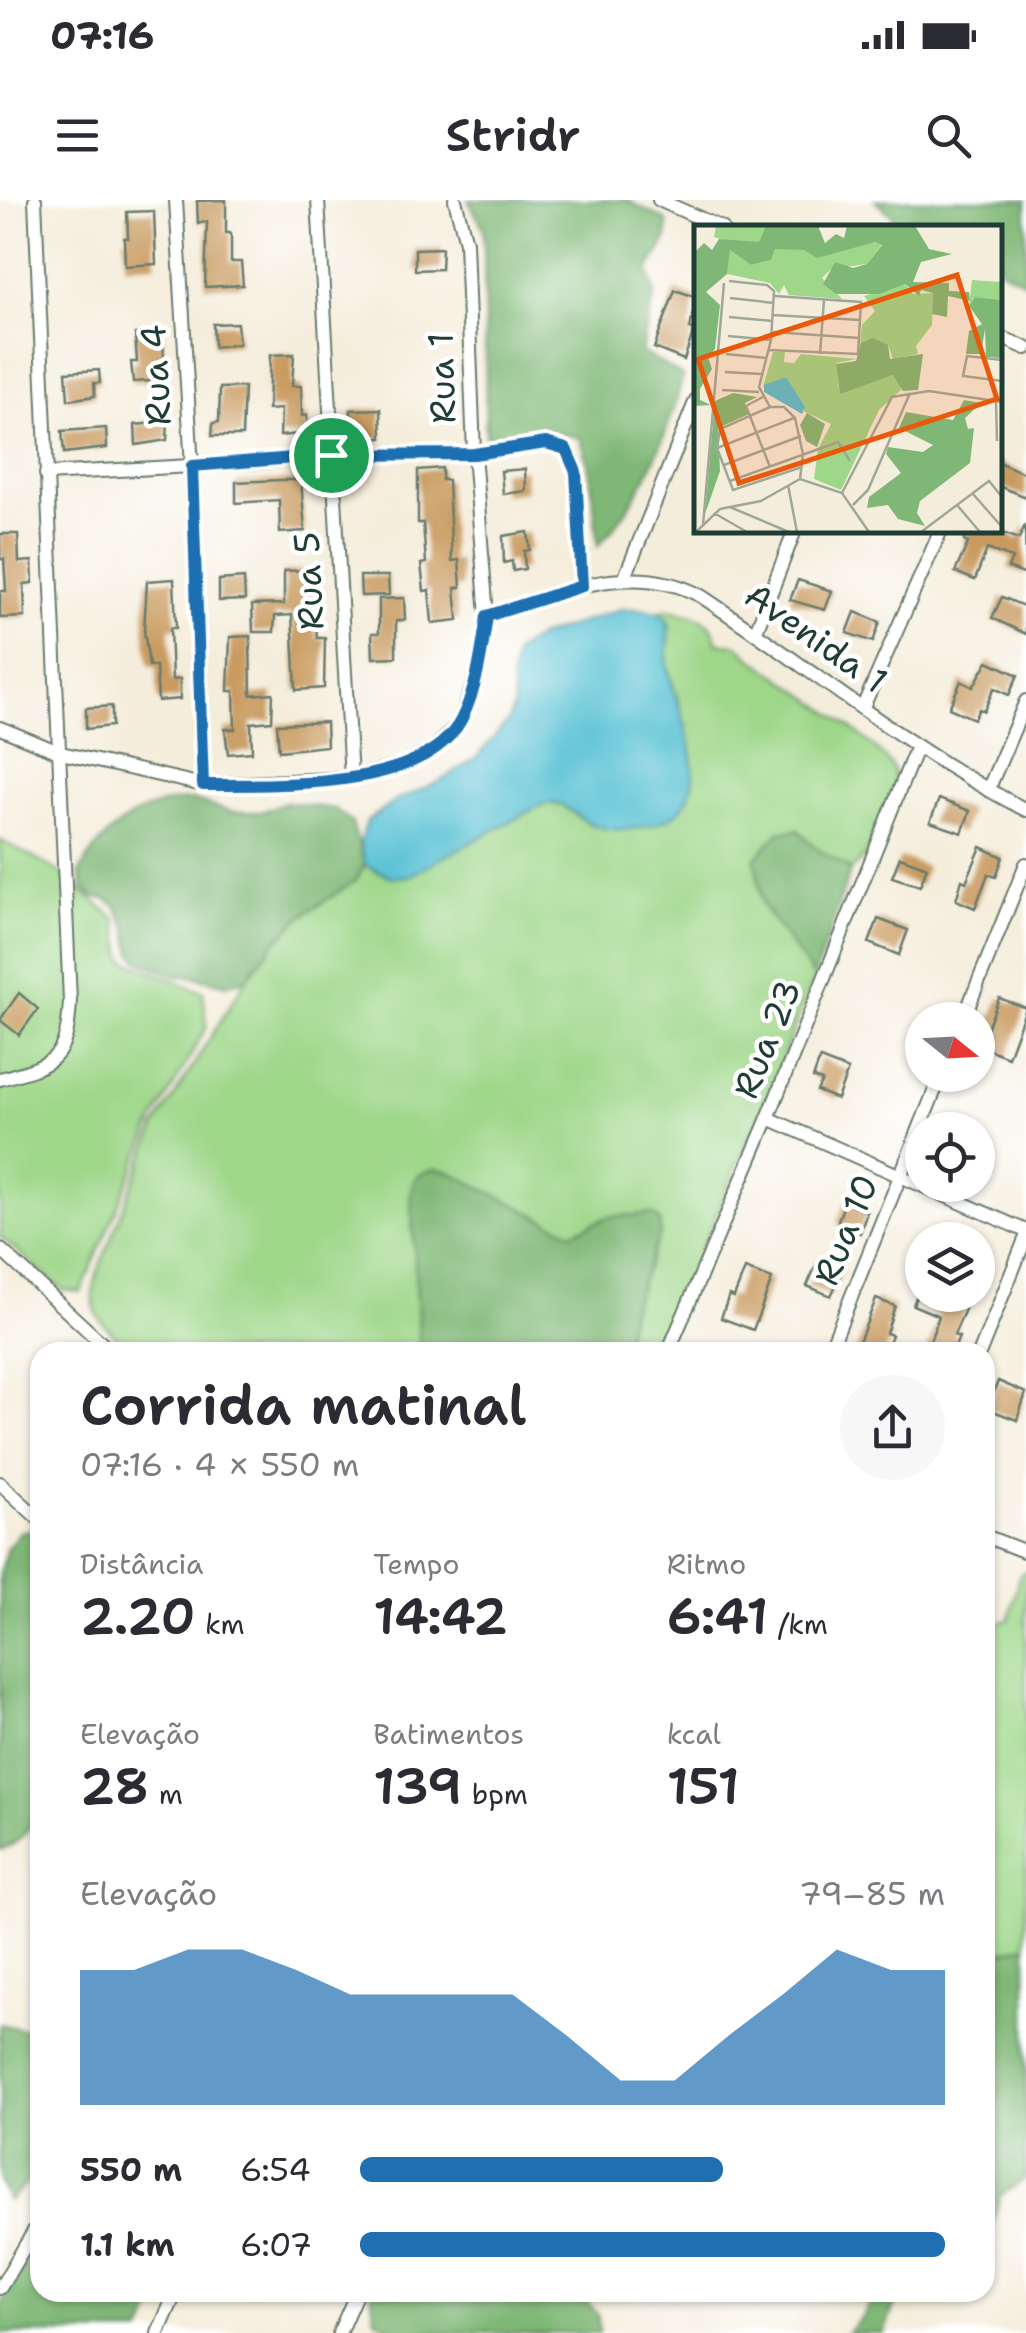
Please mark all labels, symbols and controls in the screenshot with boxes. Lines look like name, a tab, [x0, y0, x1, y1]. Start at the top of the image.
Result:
text: 07:16	[50, 10, 154, 61]
text: Stridr	[446, 105, 580, 165]
icon: menu	[50, 108, 105, 163]
icon: search	[921, 108, 976, 163]
inset map	[694, 225, 1001, 532]
street label: Rua 4	[129, 323, 182, 427]
street label: Rua 1	[416, 331, 467, 425]
pin	[289, 413, 374, 498]
icon: arrive	[304, 428, 359, 483]
street label: Rua 5	[282, 531, 335, 631]
street label: Avenida 1	[736, 571, 897, 704]
street label: Rua 23	[721, 972, 812, 1105]
north arrow	[905, 1002, 995, 1092]
map controls	[905, 1002, 995, 1312]
button: locate	[905, 1112, 995, 1202]
street label: Rua 10	[802, 1168, 889, 1292]
button: layers	[905, 1222, 995, 1312]
text: Corrida matinal	[80, 1368, 527, 1442]
button: share	[840, 1375, 945, 1480]
text: 07:16 · 4 × 550 m	[80, 1443, 359, 1486]
text: Distância	[80, 1545, 203, 1583]
text: Tempo	[373, 1545, 460, 1583]
text: Ritmo	[667, 1545, 746, 1583]
text: 2.20	[80, 1583, 195, 1650]
text: 14:42	[373, 1583, 508, 1650]
text: 6:41	[667, 1583, 768, 1650]
text: km	[195, 1605, 245, 1643]
text: /km	[768, 1605, 828, 1643]
text: Elevação	[80, 1715, 200, 1753]
text: Batimentos	[373, 1715, 524, 1753]
text: kcal	[667, 1715, 721, 1753]
text: 28	[80, 1753, 149, 1820]
text: 139	[373, 1753, 462, 1820]
text: 151	[667, 1753, 740, 1820]
text: m	[149, 1775, 183, 1813]
text: bpm	[462, 1775, 528, 1813]
text: Elevação	[80, 1872, 217, 1915]
text: 79–85 m	[799, 1872, 945, 1915]
text: 550 m	[80, 2148, 182, 2191]
text: 6:54	[240, 2148, 311, 2191]
text: 1.1 km	[80, 2223, 175, 2266]
text: 6:07	[240, 2223, 312, 2266]

